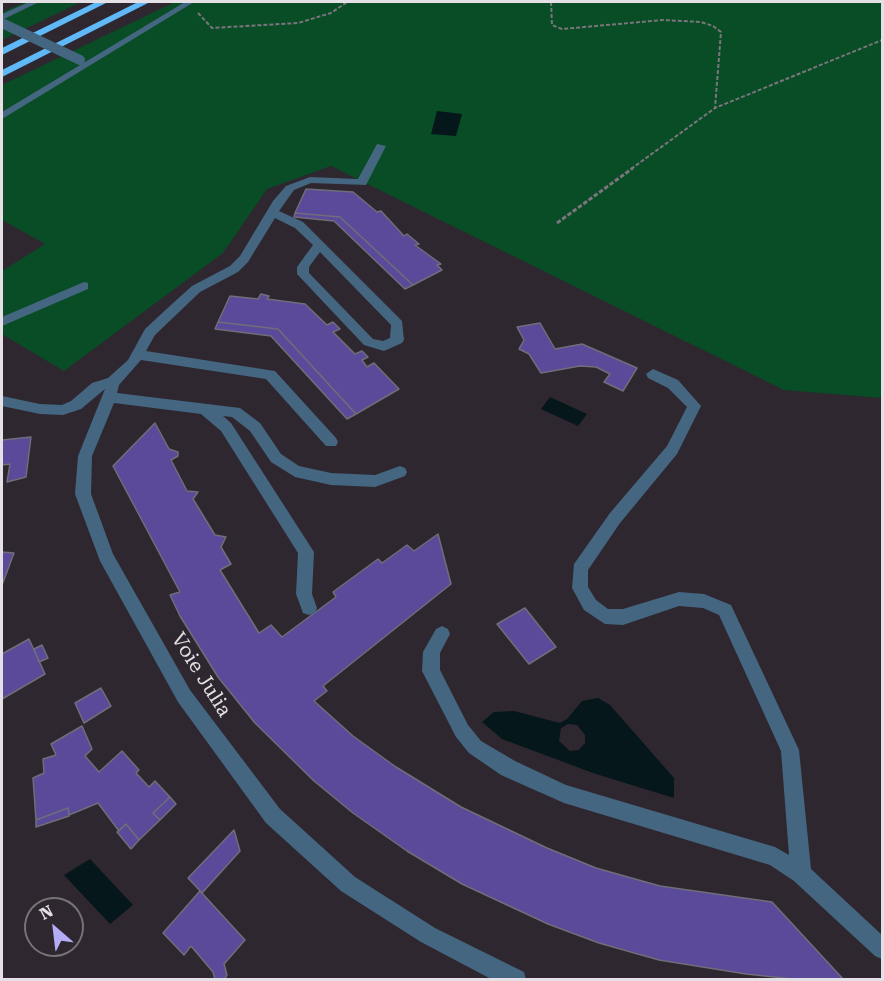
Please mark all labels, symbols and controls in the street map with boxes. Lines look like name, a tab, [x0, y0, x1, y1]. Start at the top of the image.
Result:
street label: Voie Julia	[166, 629, 236, 721]
north arrow	[24, 897, 84, 957]
text: N	[36, 901, 56, 924]

